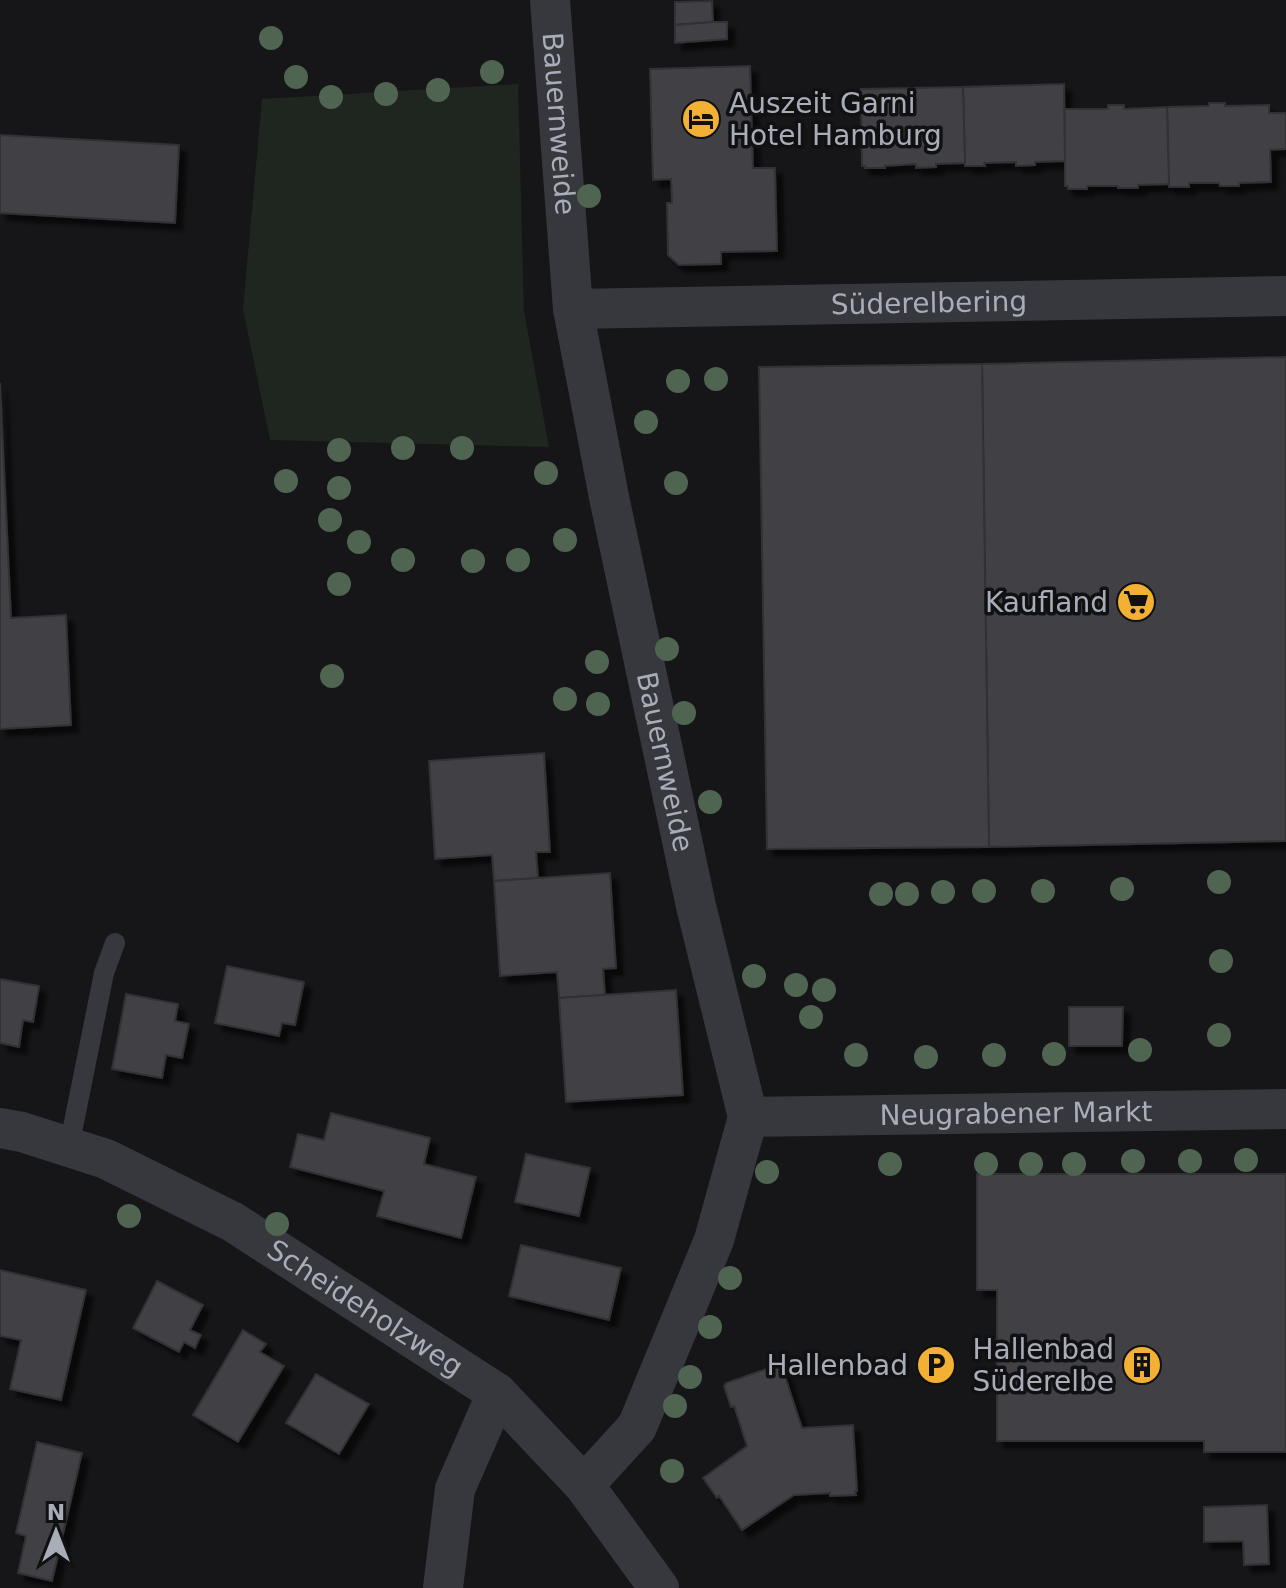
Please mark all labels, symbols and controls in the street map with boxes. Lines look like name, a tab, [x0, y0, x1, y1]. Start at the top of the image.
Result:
street label: Bauernweide	[536, 31, 582, 216]
place label: Auszeit Garni Hotel Hamburg	[729, 87, 942, 152]
hotel icon: Auszeit Garni Hotel Hamburg	[680, 98, 722, 140]
street label: Süderelbering	[831, 284, 1027, 321]
supermarket icon: Kaufland	[1115, 581, 1157, 623]
place label: Kaufland	[985, 586, 1108, 619]
street label: Bauernweide	[630, 669, 701, 855]
street label: Neugrabener Markt	[879, 1094, 1153, 1132]
street label: Scheideholzweg	[261, 1232, 469, 1383]
place label: Hallenbad Süderelbe	[973, 1333, 1114, 1398]
parking icon: Hallenbad	[915, 1344, 957, 1386]
building icon: Hallenbad Süderelbe	[1121, 1344, 1163, 1386]
place label: Hallenbad	[767, 1349, 908, 1382]
north arrow	[16, 1492, 96, 1572]
text: N	[47, 1500, 65, 1525]

